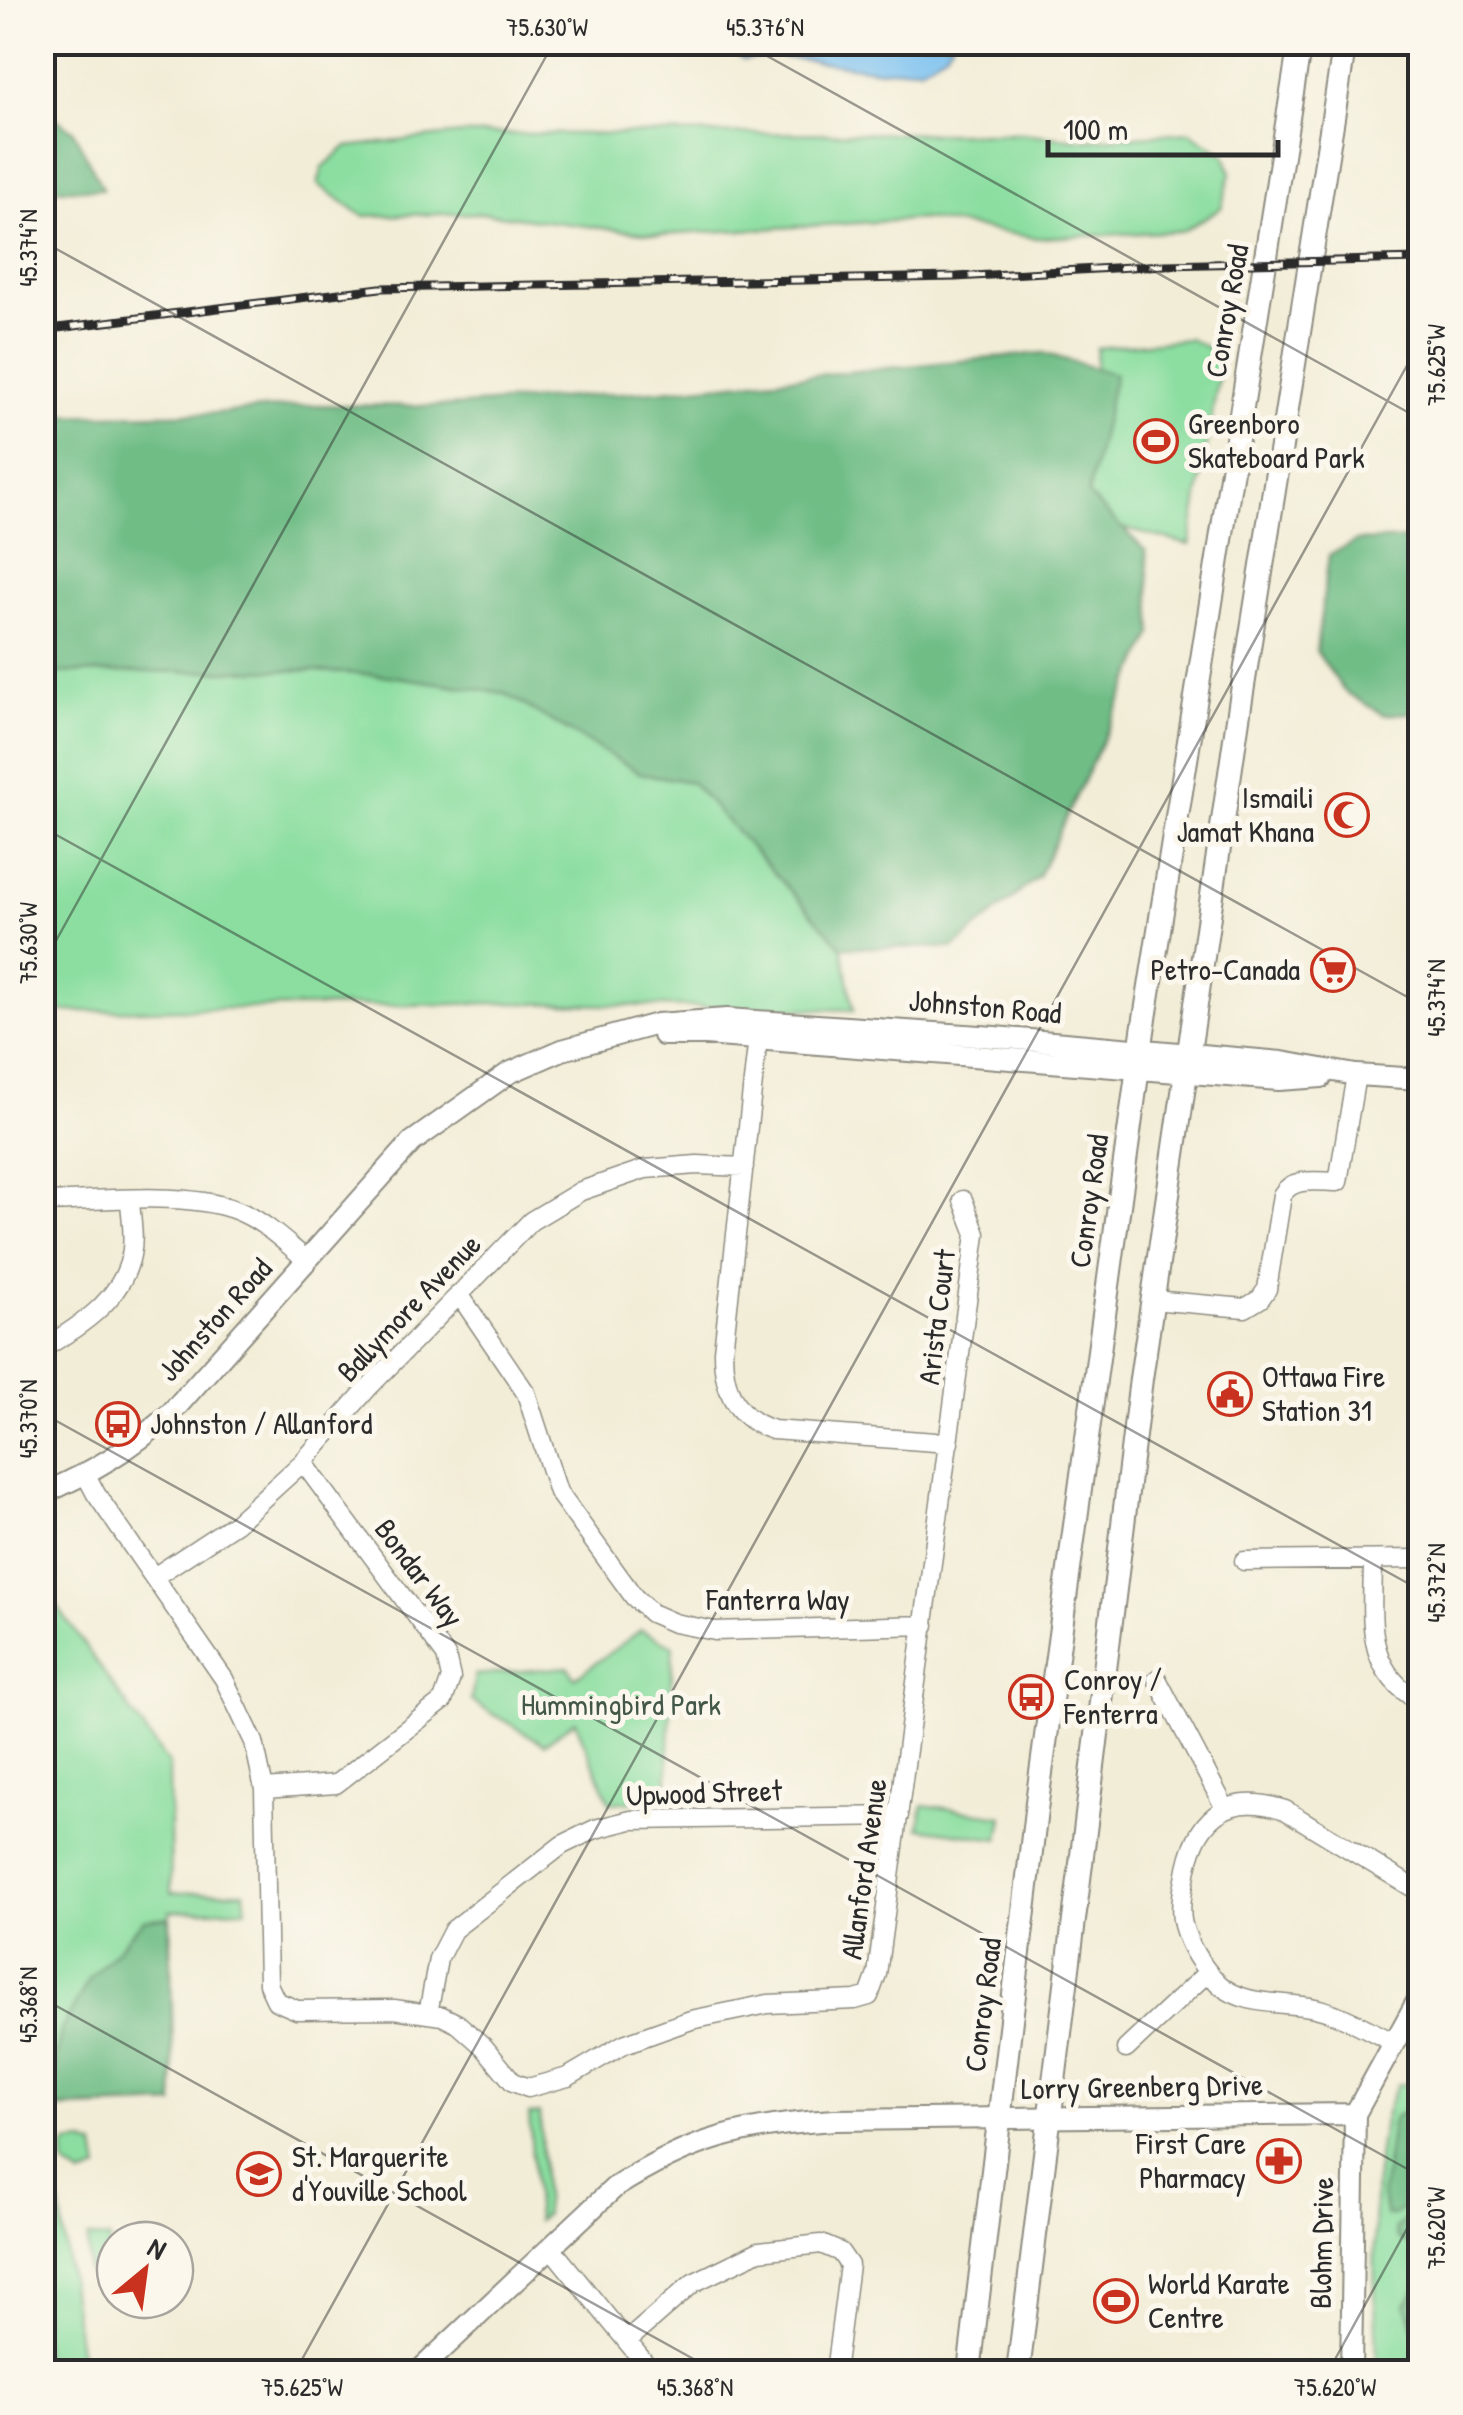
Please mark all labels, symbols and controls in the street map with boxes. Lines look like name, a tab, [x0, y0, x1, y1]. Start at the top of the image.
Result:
text: 75.630°W	[506, 10, 589, 44]
text: 45.376°N	[726, 10, 804, 44]
scale bar	[1048, 95, 1278, 157]
text: 100 m	[1063, 109, 1128, 149]
text: 45.374°N	[11, 209, 45, 287]
street label: Conroy Road	[1195, 241, 1257, 381]
text: 75.625°W	[1419, 324, 1453, 406]
place label: Greenboro Skateboard Park	[1188, 403, 1365, 477]
sports icon: Greenboro Skateboard Park	[1133, 418, 1179, 464]
place label: Ismaili Jamat Khana	[1176, 777, 1314, 851]
mosque icon: Ismaili Jamat Khana	[1324, 792, 1370, 838]
text: 75.630°W	[11, 901, 45, 984]
supermarket icon: Petro-Canada	[1310, 947, 1356, 993]
place label: Petro-Canada	[1151, 949, 1300, 989]
text: 45.374°N	[1419, 959, 1453, 1037]
street label: Johnston Road	[907, 979, 1063, 1033]
street label: Conroy Road	[1059, 1131, 1117, 1270]
street label: Ballymore Avenue	[327, 1224, 489, 1390]
street label: Arista Court	[908, 1246, 964, 1387]
street label: Johnston Road	[148, 1249, 280, 1390]
place label: Ottawa Fire Station 31	[1262, 1356, 1385, 1430]
public building icon: Ottawa Fire Station 31	[1207, 1371, 1253, 1417]
text: 45.370°N	[11, 1379, 45, 1459]
bus stop icon: Johnston / Allanford	[95, 1401, 141, 1447]
place label: Johnston / Allanford	[150, 1403, 373, 1443]
street label: Bondar Way	[366, 1510, 474, 1635]
text: 45.372°N	[1419, 1543, 1453, 1623]
street label: Fanterra Way	[705, 1579, 850, 1619]
place label: Conroy / Fenterra	[1063, 1659, 1162, 1733]
bus stop icon: Conroy / Fenterra	[1008, 1674, 1054, 1720]
park label: Hummingbird Park	[521, 1684, 721, 1724]
street label: Upwood Street	[625, 1769, 783, 1815]
street label: Allanford Avenue	[831, 1776, 895, 1962]
street label: Conroy Road	[954, 1935, 1010, 2074]
text: 45.368°N	[11, 1967, 45, 2043]
street label: Lorry Greenberg Drive	[1021, 2064, 1263, 2108]
place label: First Care Pharmacy	[1135, 2123, 1246, 2197]
place label: St. Marguerite d'Youville School	[292, 2136, 467, 2210]
pharmacy icon: First Care Pharmacy	[1256, 2138, 1302, 2184]
school or university icon: St. Marguerite d'Youville School	[236, 2151, 282, 2197]
street label: Blohm Drive	[1300, 2177, 1342, 2309]
text: 75.620°W	[1419, 2186, 1453, 2269]
north arrow	[95, 2220, 195, 2320]
text: N	[141, 2228, 173, 2268]
place label: World Karate Centre	[1148, 2263, 1290, 2337]
sports icon: World Karate Centre	[1093, 2278, 1139, 2324]
text: 75.625°W	[261, 2370, 343, 2404]
text: 45.368°N	[657, 2370, 733, 2404]
text: 75.620°W	[1294, 2370, 1377, 2404]

